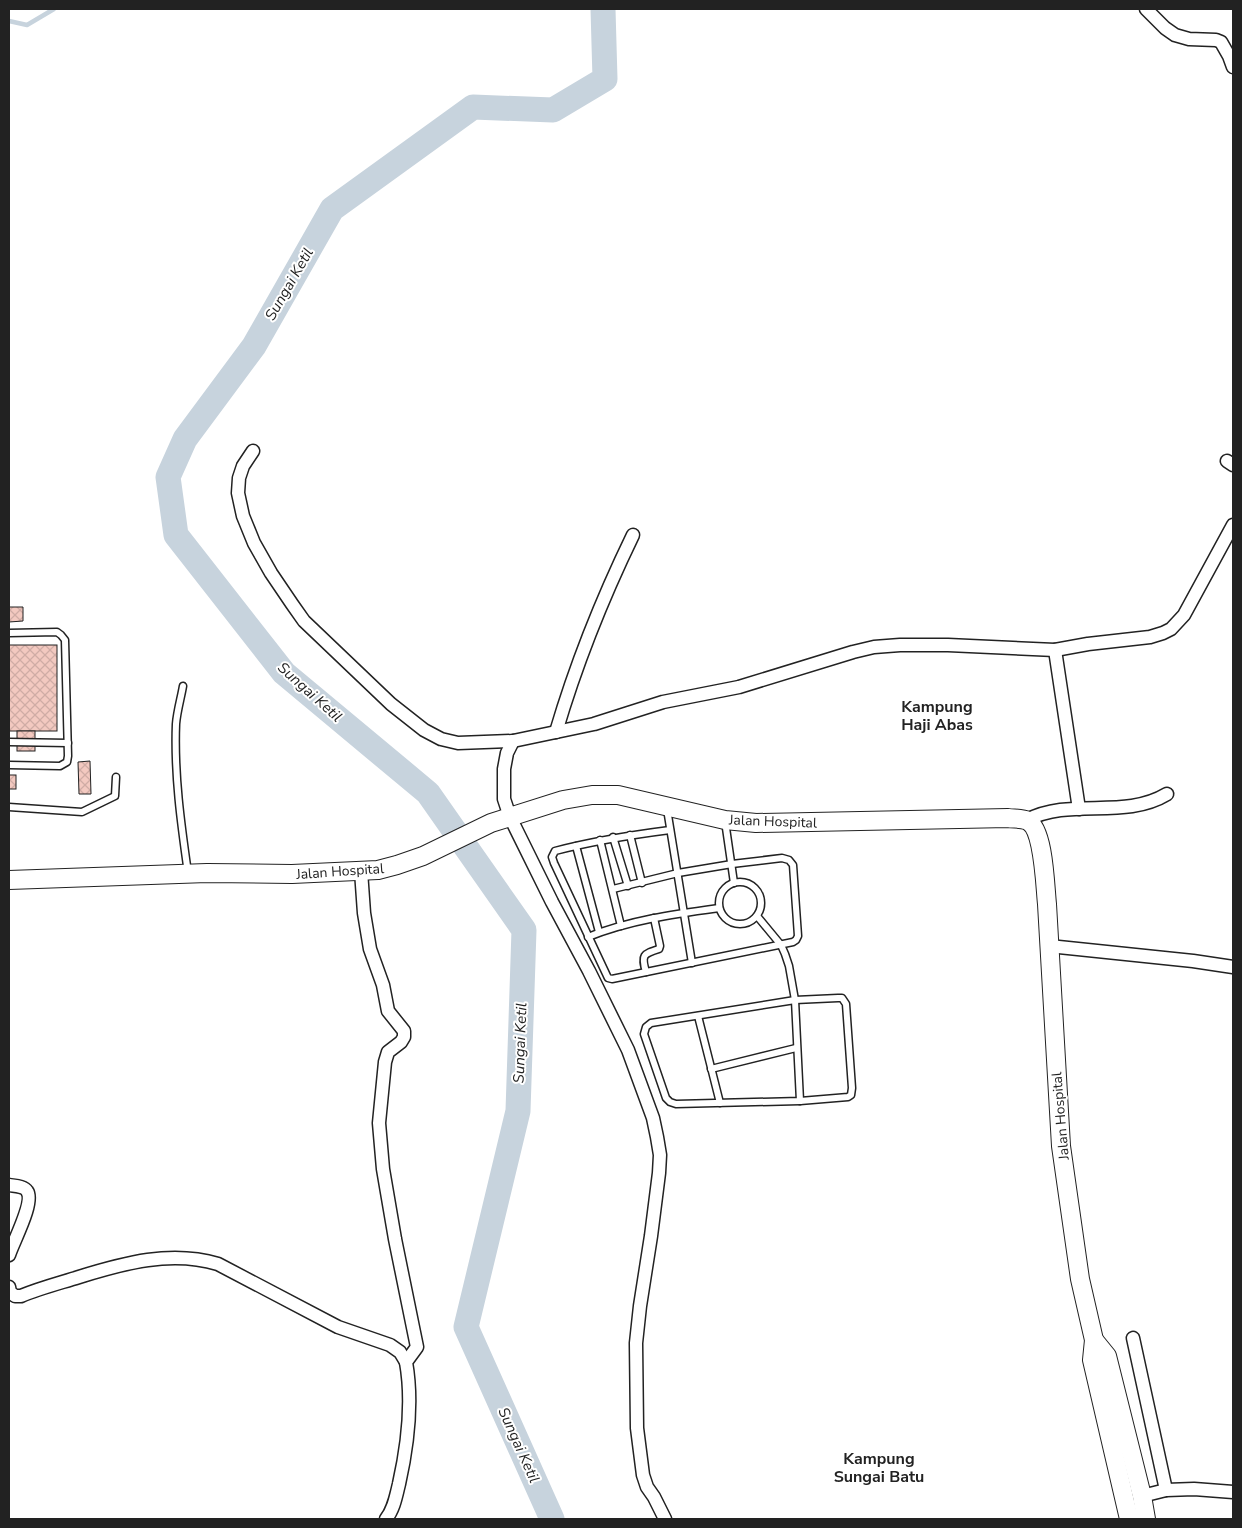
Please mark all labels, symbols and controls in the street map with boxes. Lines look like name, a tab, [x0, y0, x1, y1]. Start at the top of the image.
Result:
water label: Sungai Ketil	[260, 244, 318, 324]
water label: Sungai Ketil	[273, 658, 347, 726]
district label: Kampung Haji Abas	[901, 696, 973, 736]
street label: Jalan Hospital	[728, 810, 818, 833]
street label: Jalan Hospital	[294, 859, 385, 884]
water label: Sungai Ketil	[509, 1002, 531, 1084]
street label: Jalan Hospital	[1047, 1070, 1074, 1162]
water label: Sungai Ketil	[493, 1404, 545, 1486]
district label: Kampung Sungai Batu	[834, 1448, 924, 1488]

